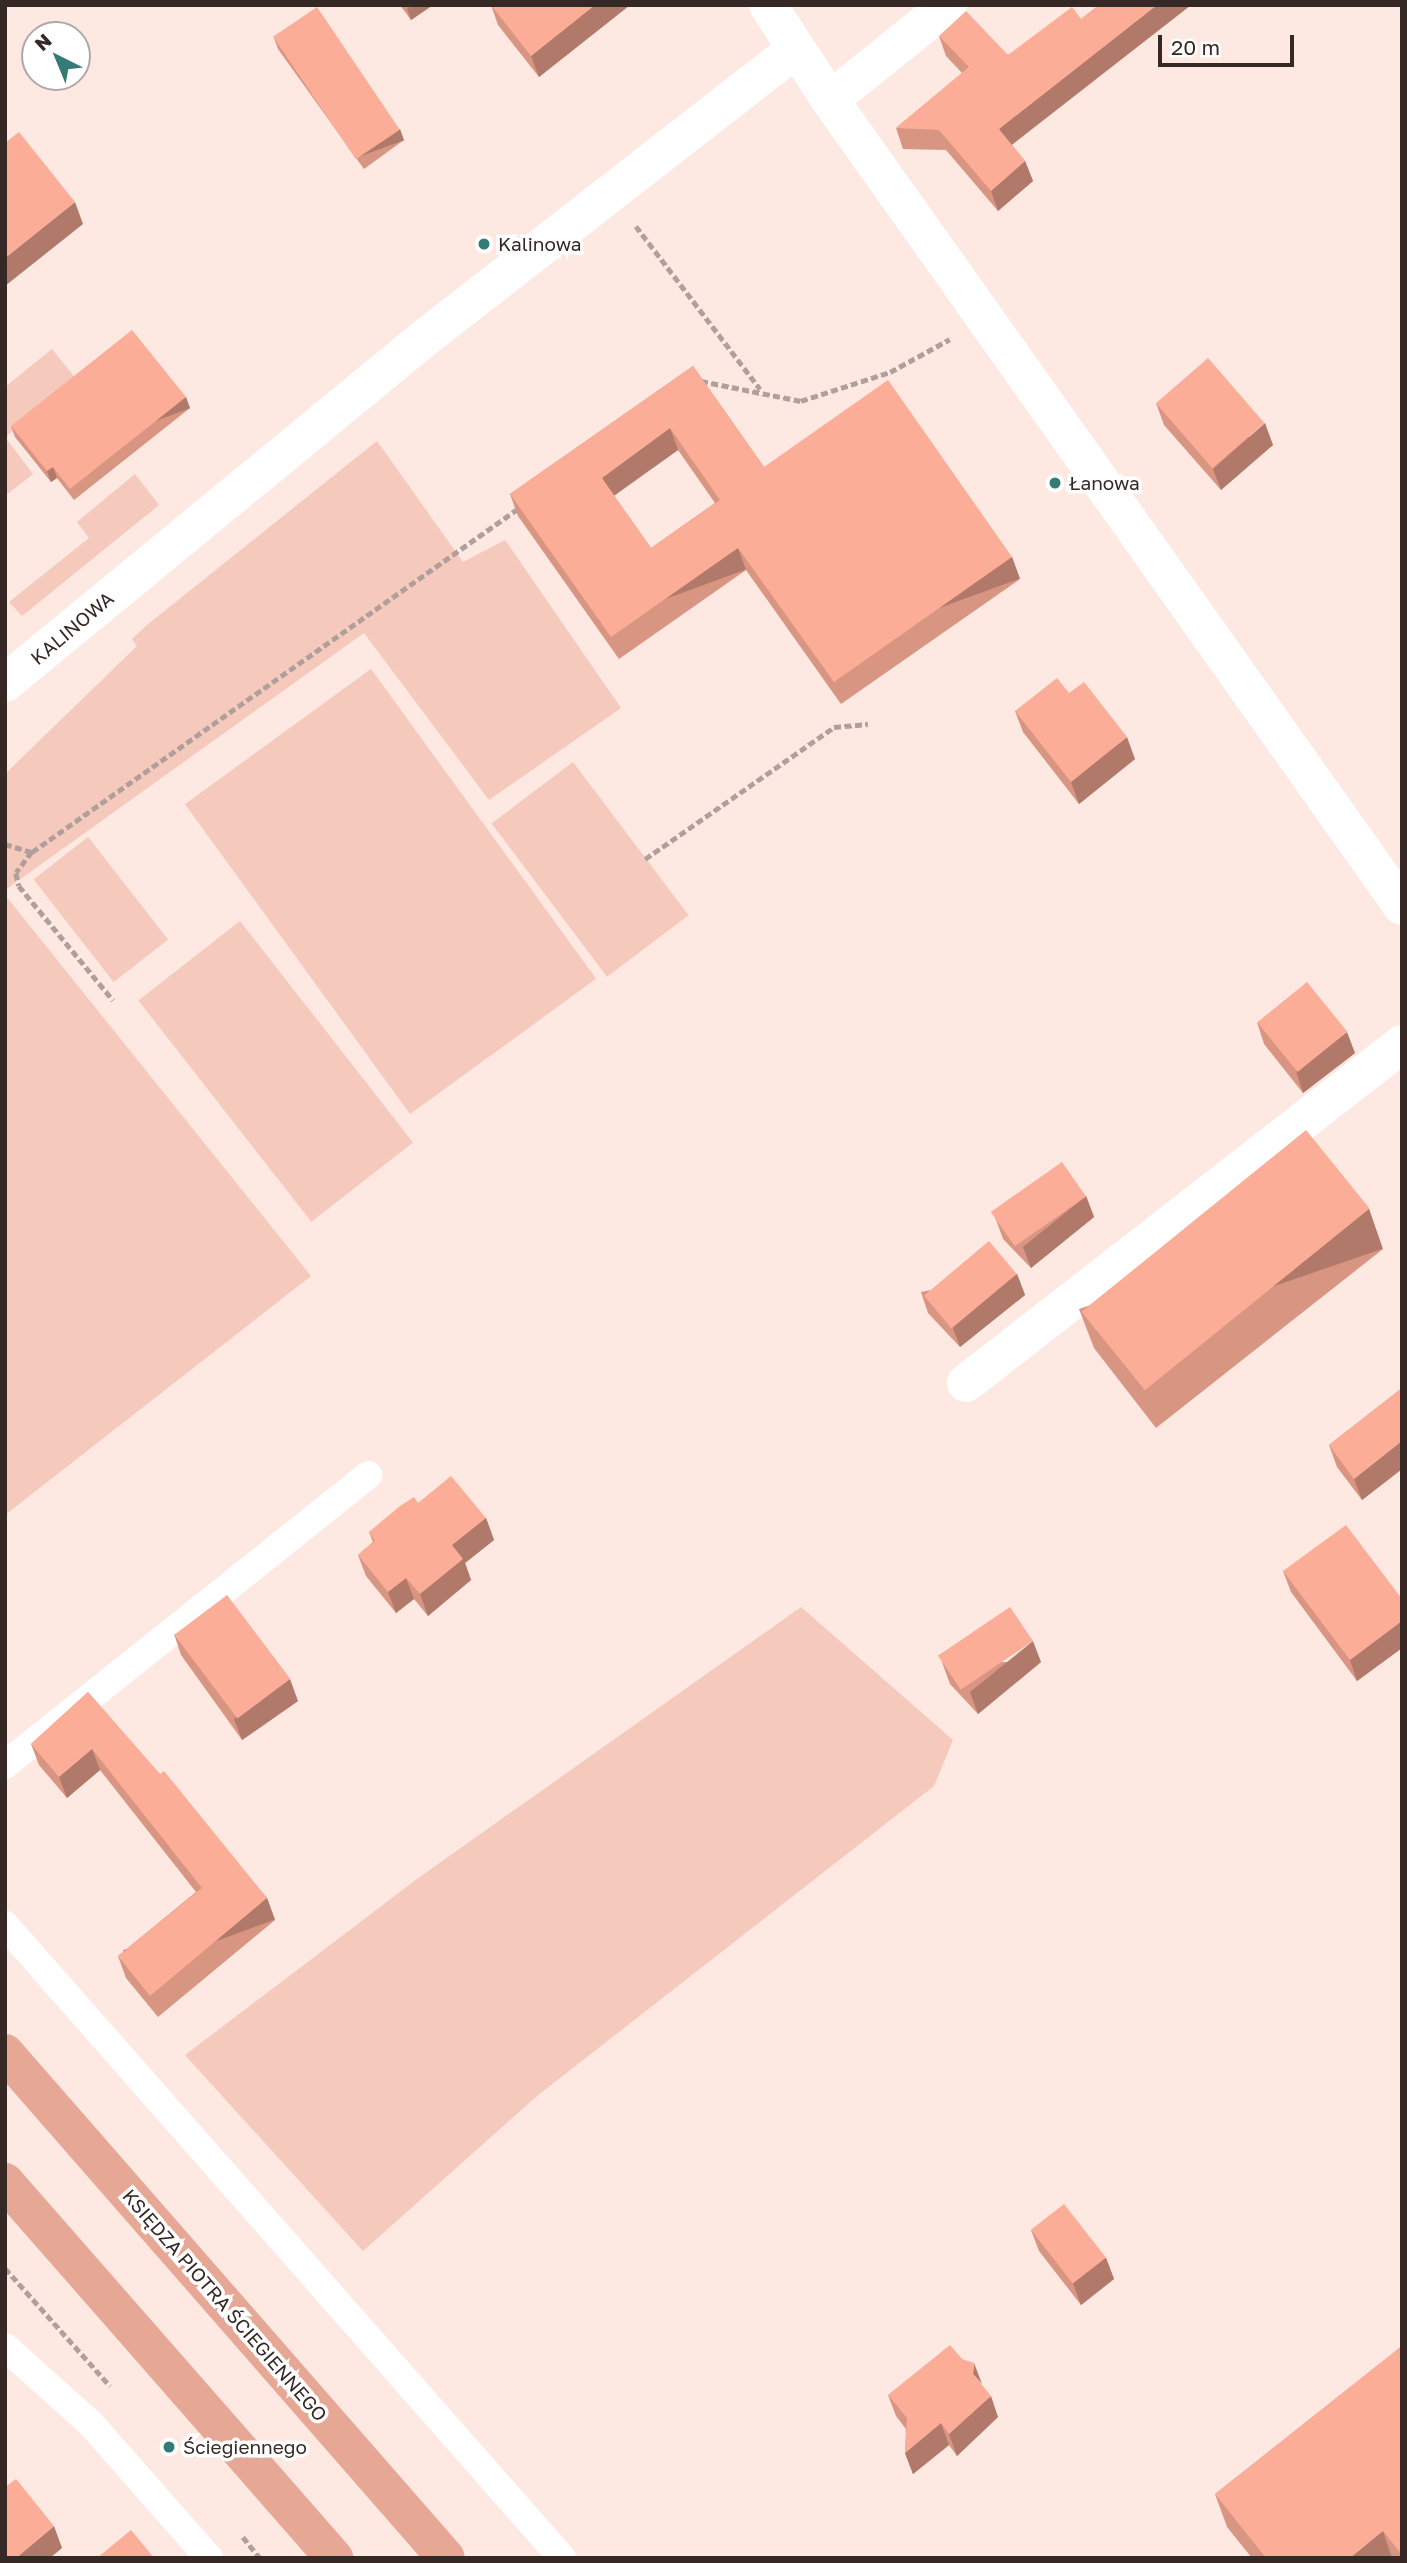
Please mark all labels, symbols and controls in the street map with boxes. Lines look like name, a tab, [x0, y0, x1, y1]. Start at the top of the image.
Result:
north arrow	[21, 21, 91, 91]
scale bar	[1162, 21, 1298, 65]
text: N	[30, 28, 56, 55]
text: 20 m	[1171, 34, 1220, 60]
place label: Kalinowa	[498, 233, 581, 255]
marker: Kalinowa	[476, 236, 492, 252]
place label: Łanowa	[1069, 472, 1140, 494]
marker: Łanowa	[1047, 475, 1063, 491]
street label: KALINOWA	[26, 587, 118, 669]
street label: KSIĘDZA PIOTRA ŚCIEGIENNEGO	[118, 2184, 332, 2426]
place label: Ściegiennego	[183, 2436, 307, 2458]
marker: Ściegiennego	[161, 2439, 177, 2455]

